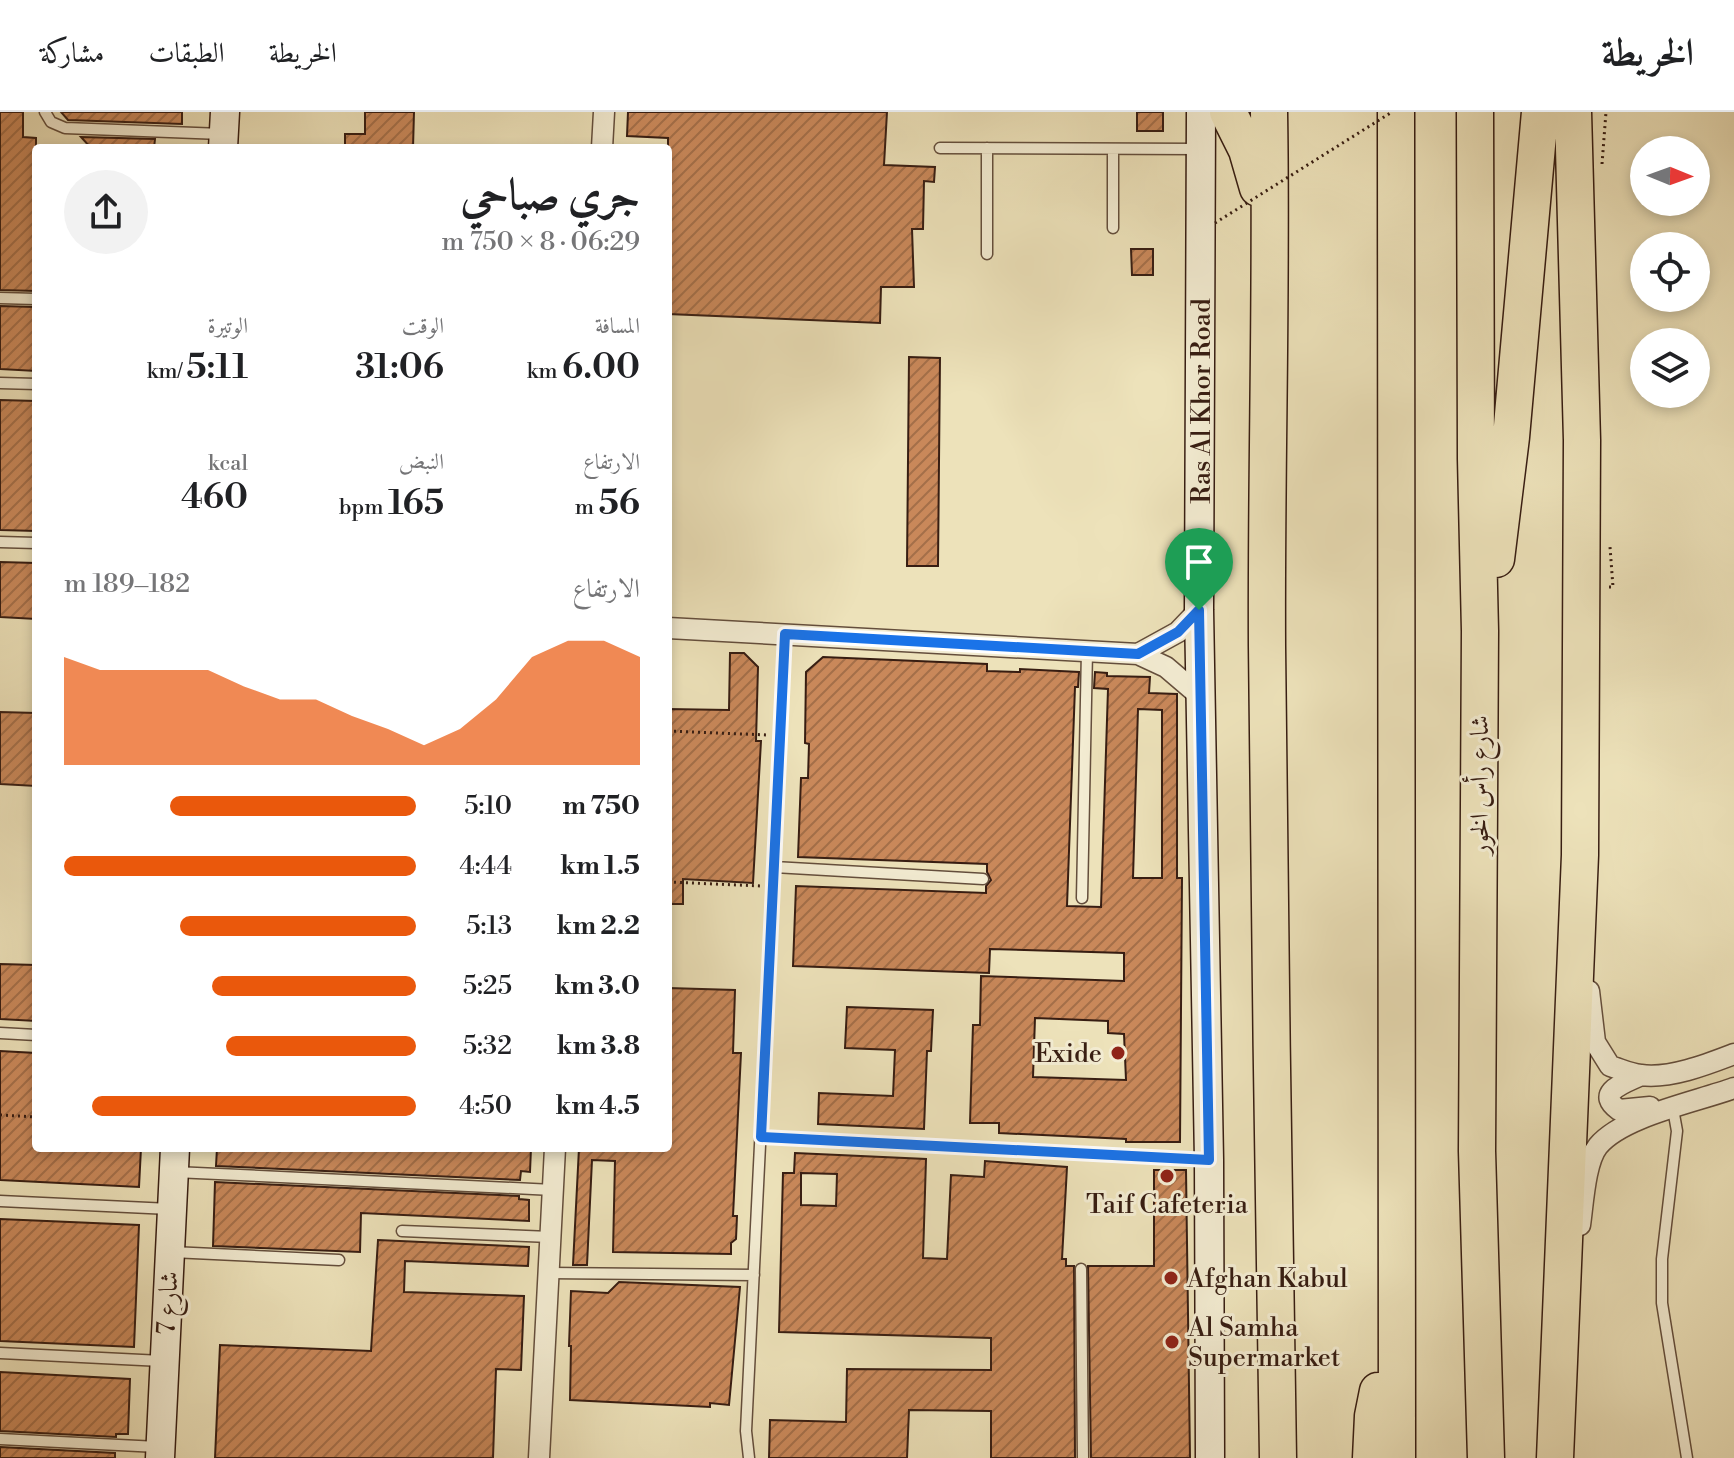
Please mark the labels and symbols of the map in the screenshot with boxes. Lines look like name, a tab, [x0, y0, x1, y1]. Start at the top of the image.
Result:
north arrow	[1630, 136, 1710, 216]
street label: Ras Al Khor Road	[1186, 298, 1218, 504]
pin	[1165, 528, 1233, 610]
street label: شارع رأس الخور	[1462, 715, 1501, 858]
place label: Exide	[1034, 1038, 1102, 1070]
marker: Exide	[1109, 1044, 1127, 1062]
marker: Taif Cafeteria	[1158, 1167, 1176, 1185]
place label: Taif Cafeteria	[1086, 1189, 1249, 1221]
place label: Afghan Kabul	[1186, 1263, 1348, 1295]
marker: Afghan Kabul	[1162, 1269, 1180, 1287]
street label: شارع 7	[150, 1270, 191, 1336]
place label: Al Samha Supermarket	[1187, 1312, 1340, 1374]
marker: Al Samha Supermarket	[1163, 1333, 1181, 1351]

